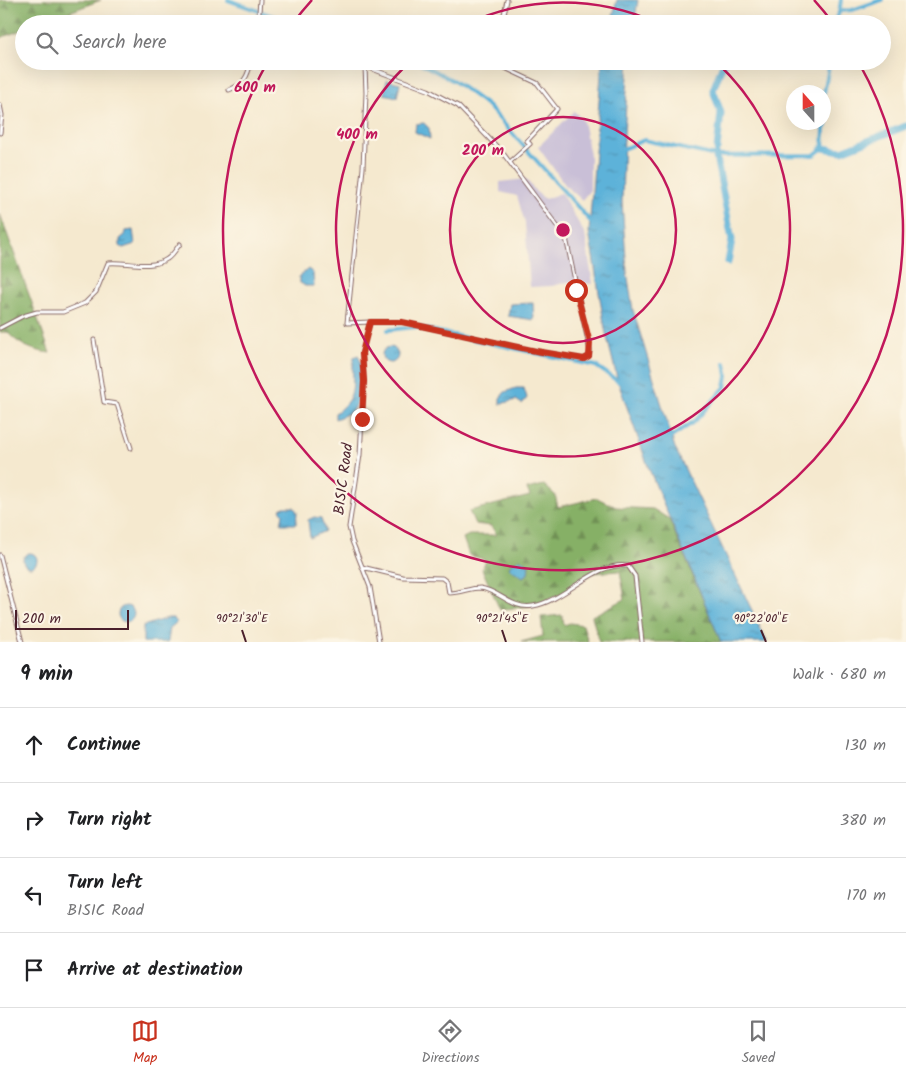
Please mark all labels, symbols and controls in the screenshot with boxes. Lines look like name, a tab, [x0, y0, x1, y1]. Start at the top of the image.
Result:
search box	[15, 15, 891, 70]
text: Search here	[73, 28, 167, 58]
icon: search	[33, 29, 61, 57]
text: 600 m	[234, 76, 276, 100]
north arrow	[786, 85, 831, 130]
text: 400 m	[336, 123, 378, 147]
text: 200 m	[462, 139, 504, 163]
centre of rings	[554, 221, 572, 239]
route start	[565, 279, 588, 302]
route end	[351, 408, 374, 431]
street label: BISIC Road	[328, 441, 360, 516]
scale bar	[15, 607, 129, 630]
text: 200 m	[22, 608, 61, 630]
text: 90°21'30"E	[216, 609, 269, 628]
text: 90°21'45"E	[476, 609, 529, 628]
text: 90°22'00"E	[734, 609, 789, 628]
text: 9 min	[20, 658, 73, 691]
text: Walk · 680 m	[792, 662, 886, 687]
text: Continue	[67, 730, 140, 760]
icon: ahead	[20, 731, 48, 759]
text: 130 m	[845, 733, 886, 758]
text: Turn right	[67, 805, 152, 835]
icon: right	[20, 806, 48, 834]
text: 380 m	[840, 808, 886, 833]
text: Turn left	[67, 868, 142, 898]
icon: left	[20, 881, 48, 909]
text: 170 m	[846, 883, 886, 908]
text: BISIC Road	[67, 898, 144, 923]
text: Arrive at destination	[67, 955, 243, 985]
icon: arrive	[20, 956, 48, 984]
tab: Map	[131, 1017, 159, 1069]
tab: Directions	[421, 1017, 479, 1069]
tab: Saved	[742, 1017, 775, 1069]

